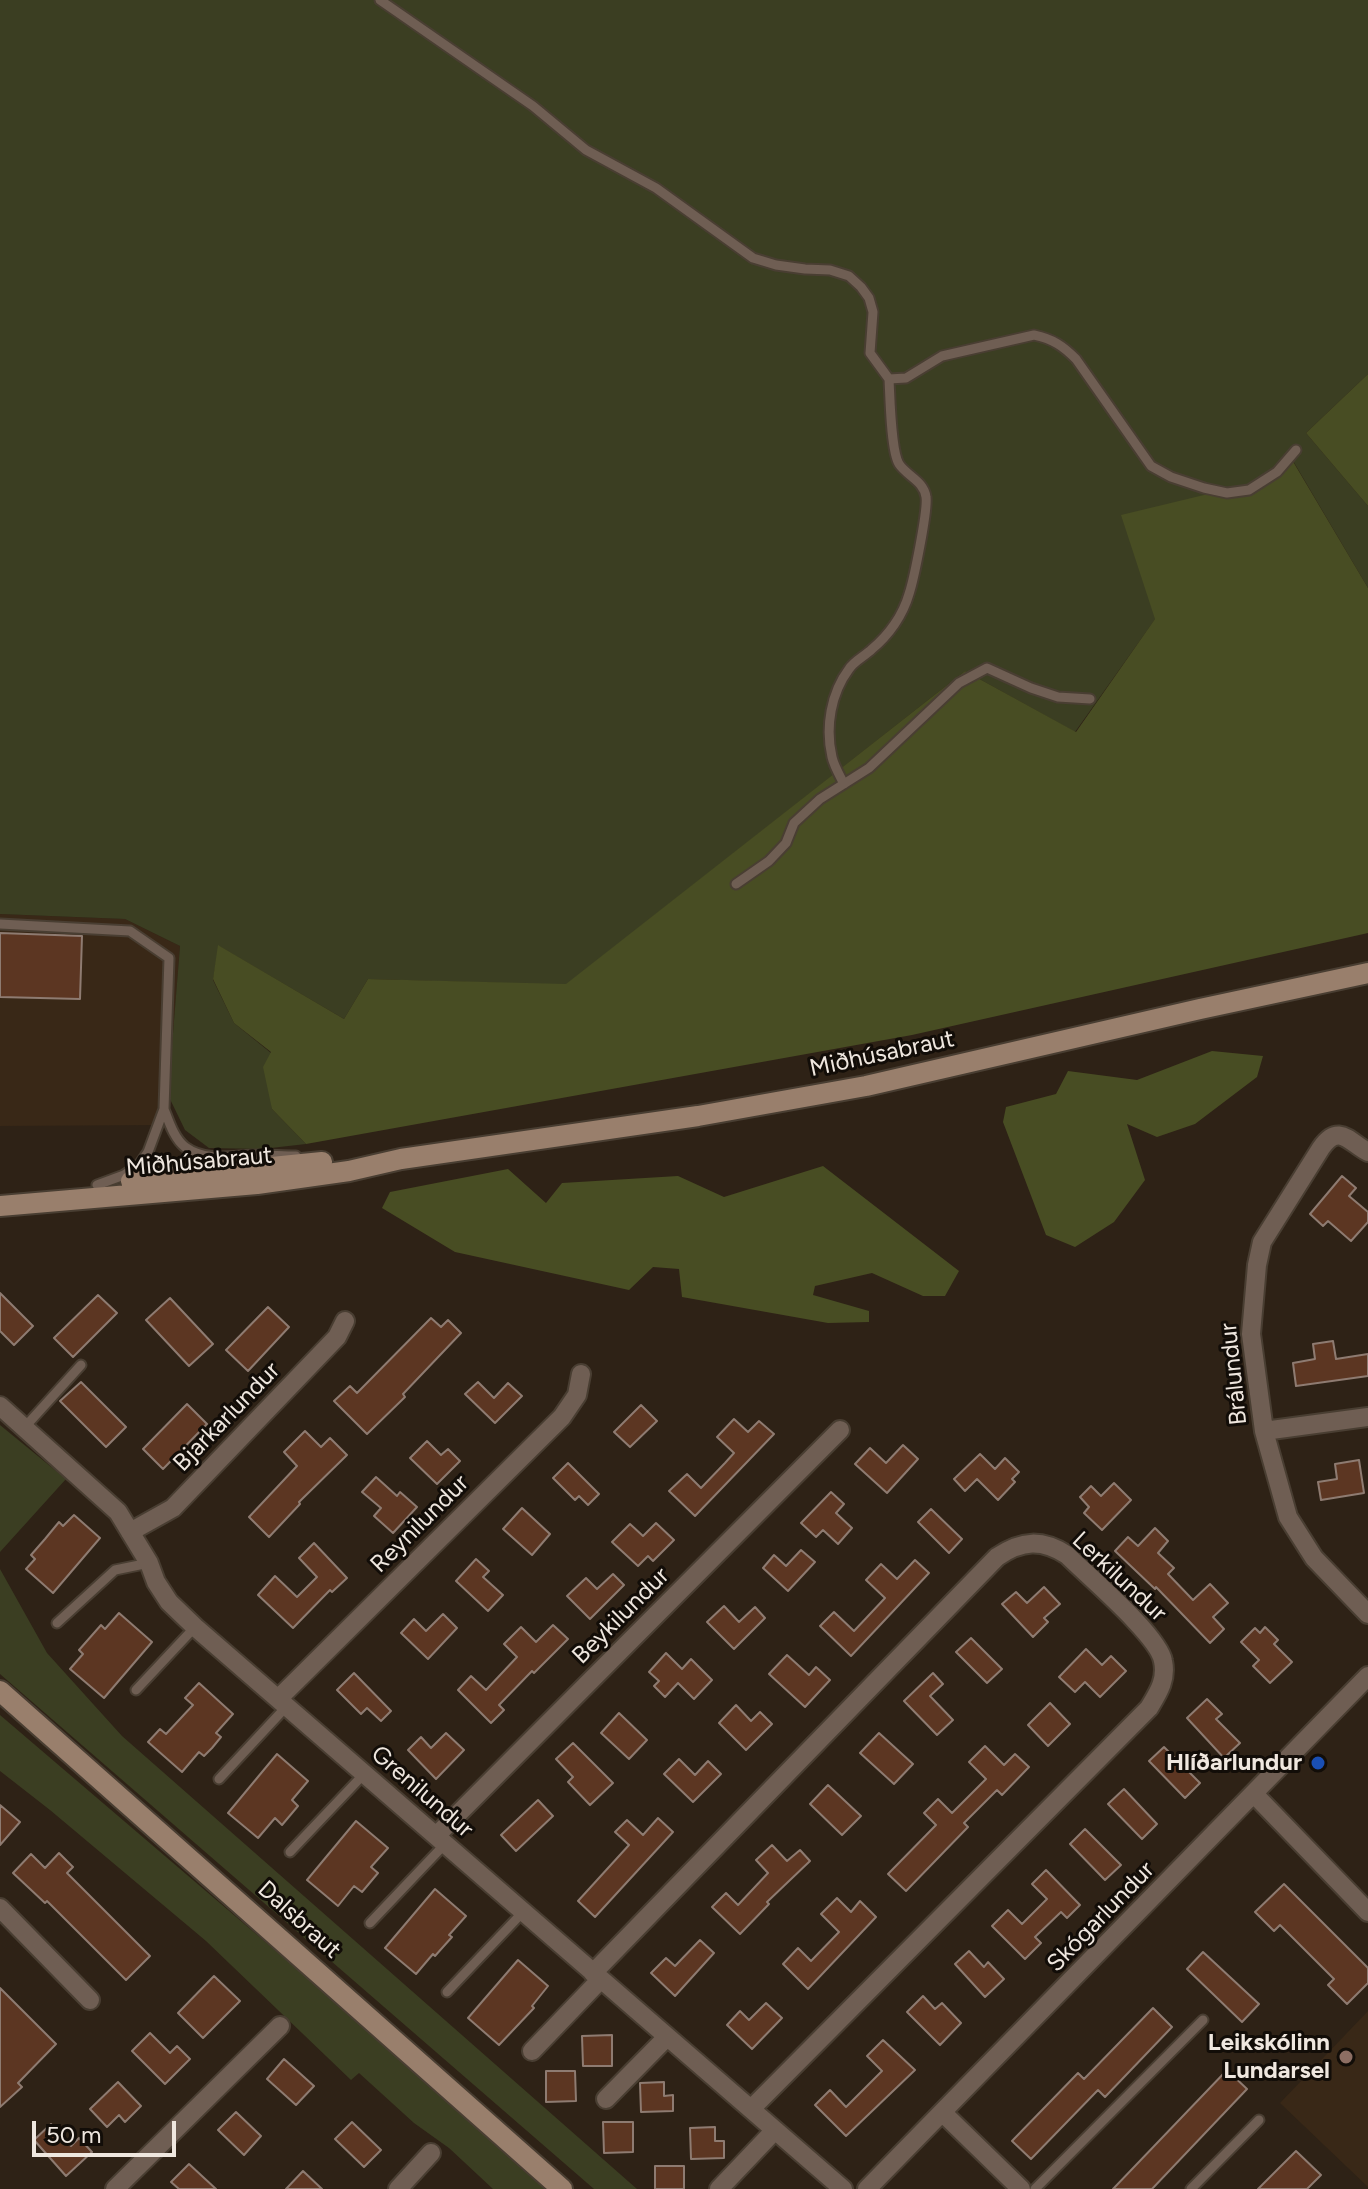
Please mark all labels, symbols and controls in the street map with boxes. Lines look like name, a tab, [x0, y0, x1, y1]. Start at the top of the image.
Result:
street label: Miðhúsabraut	[807, 1025, 957, 1083]
street label: Miðhúsabraut	[125, 1141, 273, 1183]
street label: Brálundur	[1214, 1321, 1254, 1427]
street label: Bjarkarlundur	[168, 1356, 286, 1478]
street label: Reynilundur	[365, 1469, 475, 1579]
street label: Lerkilundur	[1066, 1526, 1172, 1628]
street label: Beykilundur	[567, 1562, 675, 1670]
street label: Grenilundur	[365, 1740, 479, 1844]
place label: Hlíðarlundur	[1166, 1749, 1302, 1777]
marker: Hlíðarlundur	[1309, 1754, 1327, 1772]
street label: Skógarlundur	[1041, 1856, 1161, 1978]
street label: Dalsbraut	[251, 1875, 347, 1965]
place label: Leikskólinn Lundarsel	[1208, 2029, 1330, 2085]
marker: Leikskólinn Lundarsel	[1337, 2048, 1355, 2066]
scale bar	[36, 2105, 180, 2155]
text: 50 m	[46, 2120, 102, 2149]

